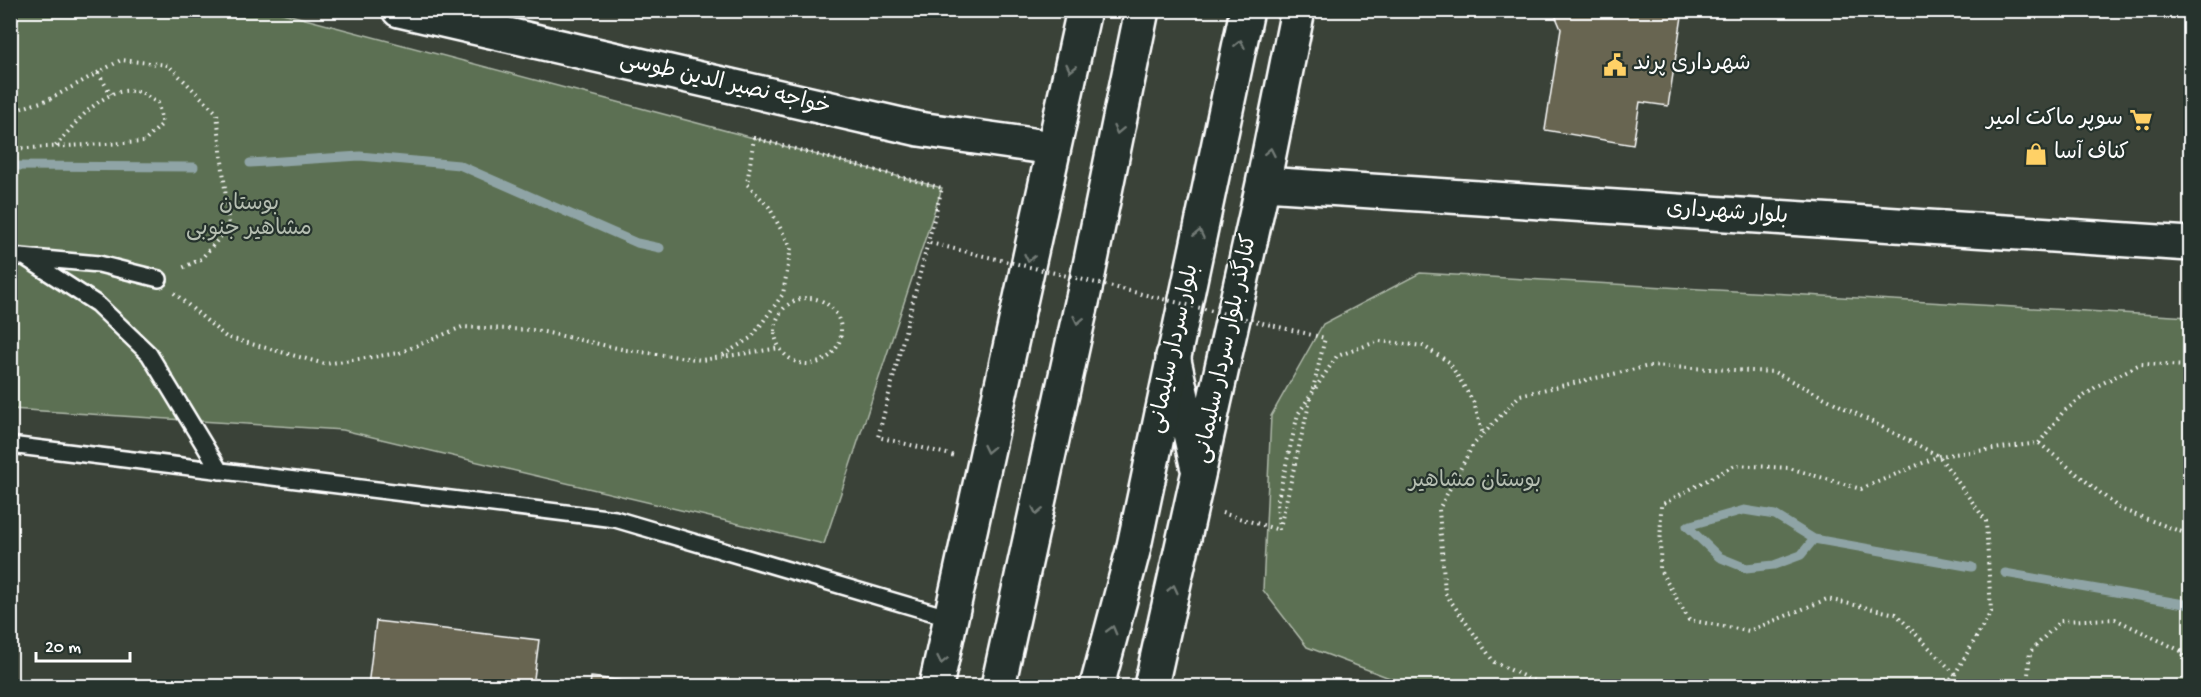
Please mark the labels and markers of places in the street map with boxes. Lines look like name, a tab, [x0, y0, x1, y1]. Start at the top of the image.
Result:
public building icon: شهرداری پرند	[1602, 52, 1628, 78]
place label: شهرداری پرند	[1633, 52, 1751, 78]
place label: سوپر ماکت امیر	[1984, 107, 2123, 133]
supermarket icon: سوپر ماکت امیر	[2128, 107, 2154, 133]
place label: کناف آسا	[2054, 139, 2129, 167]
shop icon: کناف آسا	[2023, 141, 2049, 167]

